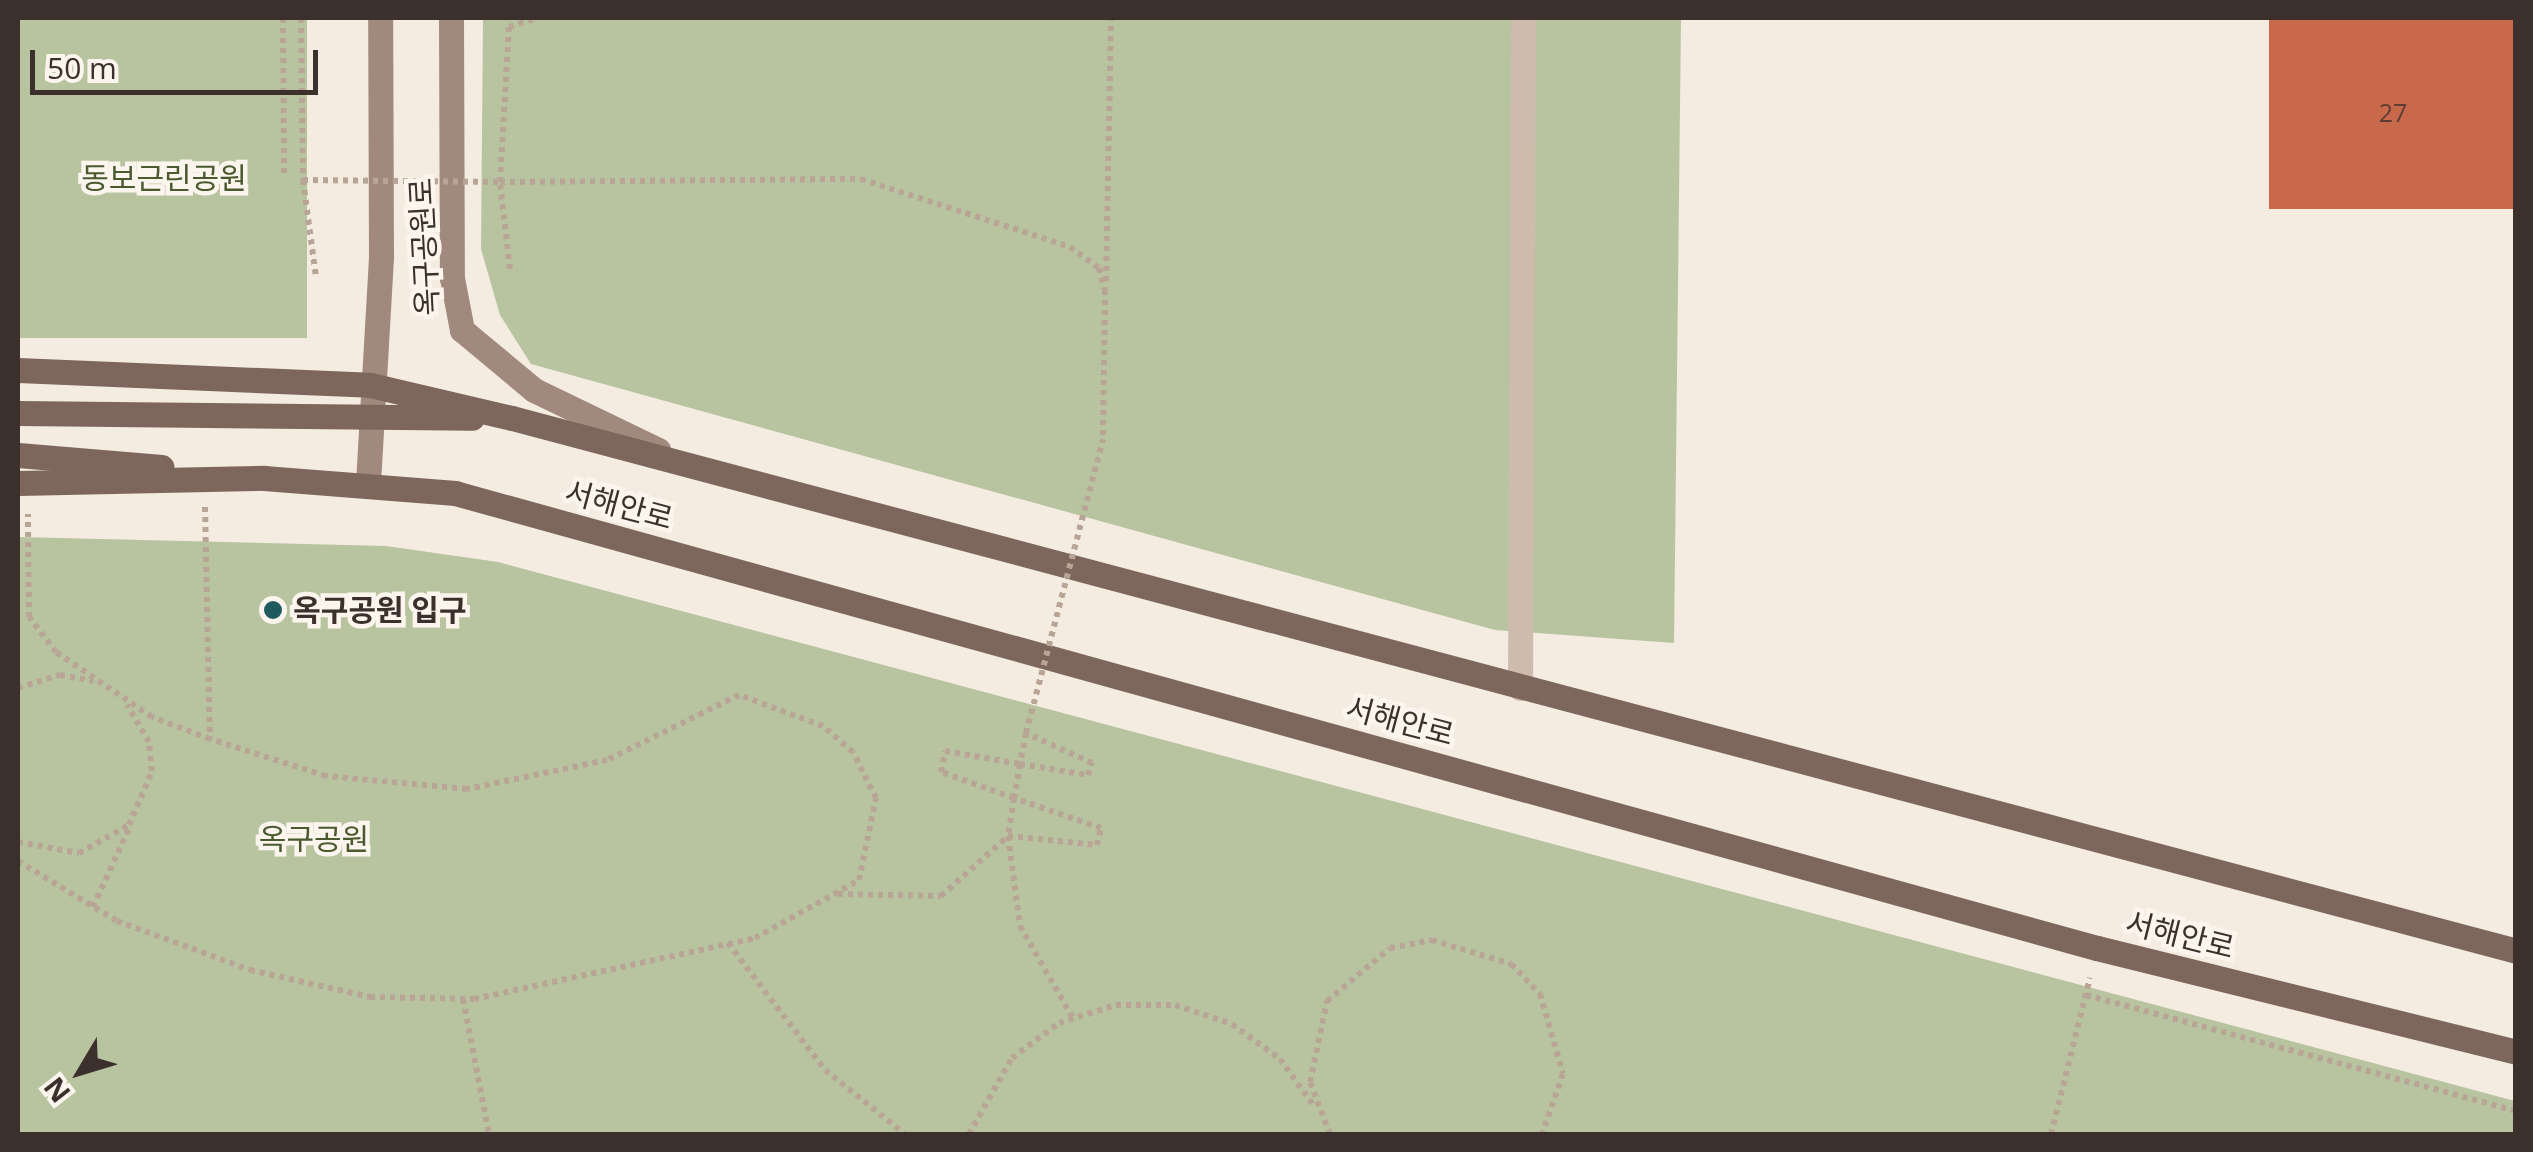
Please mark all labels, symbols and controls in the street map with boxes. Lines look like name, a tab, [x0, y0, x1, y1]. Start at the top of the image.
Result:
scale bar	[35, 30, 322, 92]
text: 50 m	[47, 47, 117, 88]
house number: 27	[2379, 97, 2407, 127]
park label: 동보근린공원	[81, 160, 247, 196]
street label: 옥구공원로	[402, 177, 446, 317]
street label: 서해안로	[561, 473, 677, 537]
place label: 옥구공원 입구	[293, 592, 466, 628]
marker: 옥구공원 입구	[262, 599, 284, 621]
street label: 서해안로	[1342, 689, 1458, 753]
park label: 옥구공원	[259, 821, 369, 857]
street label: 서해안로	[2122, 904, 2238, 966]
north arrow	[30, 1022, 130, 1122]
text: N	[34, 1070, 78, 1111]

